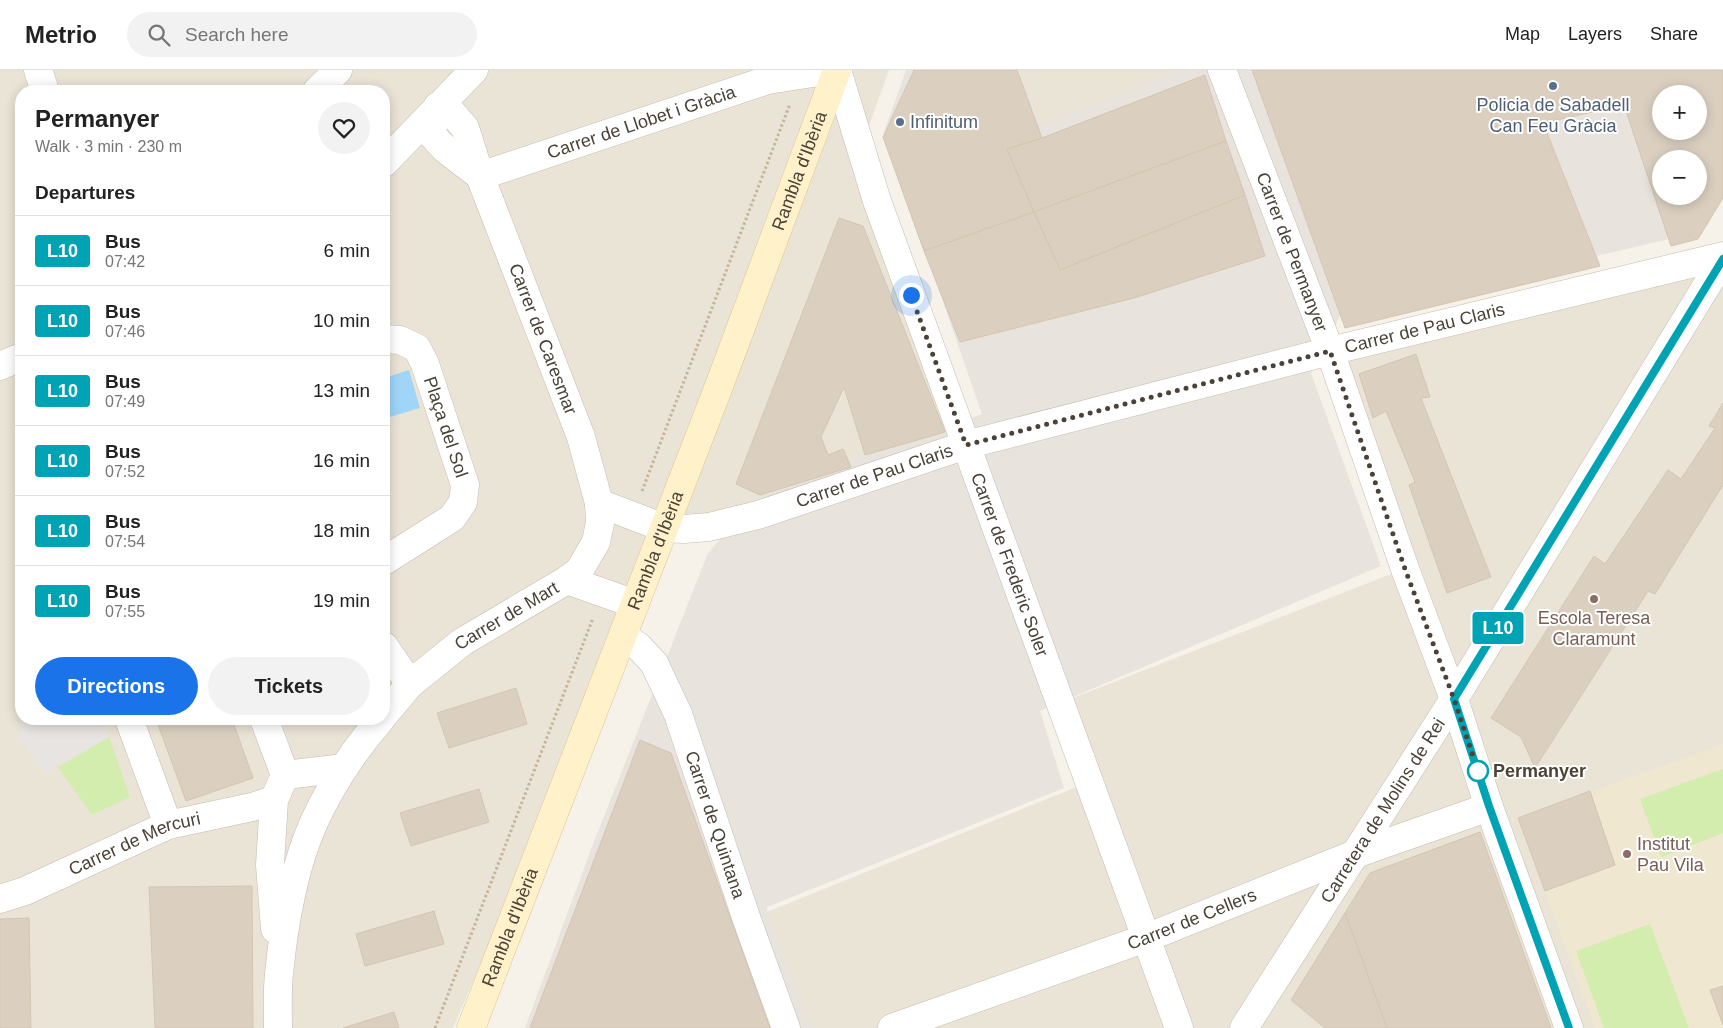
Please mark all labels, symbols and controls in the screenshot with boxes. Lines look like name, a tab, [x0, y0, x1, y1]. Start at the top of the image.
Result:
search box	[127, 12, 477, 57]
text: Metrio	[25, 21, 97, 48]
icon: search	[145, 21, 173, 49]
text: Search here	[185, 24, 289, 45]
text: Map	[1505, 24, 1540, 44]
text: Layers	[1568, 24, 1622, 44]
text: Share	[1650, 24, 1698, 44]
marker: Policia de Sabadell Can Feu Gràcia	[1547, 80, 1559, 92]
street label: Carrer de Llobet i Gràcia	[545, 81, 739, 163]
map controls	[1652, 85, 1707, 205]
button: +	[1652, 85, 1707, 140]
place label: Policia de Sabadell Can Feu Gràcia	[1476, 95, 1630, 136]
button: heart	[318, 102, 370, 154]
text: Permanyer	[35, 105, 159, 132]
street label: Rambla d'Ibèria	[768, 108, 831, 233]
place label: Infinitum	[910, 112, 978, 132]
marker: Infinitum	[894, 116, 906, 128]
text: Walk · 3 min · 230 m	[35, 138, 182, 155]
button: −	[1652, 150, 1707, 205]
street label: Carrer de Permanyer	[1252, 169, 1332, 335]
text: Departures	[35, 182, 135, 203]
text: Bus	[105, 231, 141, 252]
text: 6 min	[324, 240, 370, 261]
text: L10	[47, 241, 78, 261]
text: 07:42	[105, 253, 145, 270]
street label: Carrer de Caresmar	[505, 261, 581, 417]
your location	[899, 283, 924, 308]
street label: Carrer de Pau Claris	[1343, 299, 1507, 357]
text: Bus	[105, 301, 141, 322]
text: 10 min	[313, 310, 370, 331]
text: L10	[47, 311, 78, 331]
text: 07:46	[105, 323, 145, 340]
text: Bus	[105, 371, 141, 392]
street label: Plaça del Sol	[420, 374, 472, 480]
text: 13 min	[313, 380, 370, 401]
text: L10	[47, 381, 78, 401]
text: 07:49	[105, 393, 145, 410]
street label: Carrer de Pau Claris	[793, 440, 955, 511]
text: Bus	[105, 441, 141, 462]
text: 16 min	[313, 450, 370, 471]
text: L10	[47, 451, 78, 471]
text: 07:52	[105, 463, 145, 480]
street label: Carrer de Frederic Soler	[967, 470, 1052, 659]
street label: Rambla d'Ibèria	[624, 487, 688, 613]
text: Bus	[105, 511, 141, 532]
text: 18 min	[313, 520, 370, 541]
text: L10	[47, 521, 78, 541]
text: 07:54	[105, 533, 145, 550]
street label: Carrer de Mart	[450, 577, 562, 654]
text: Bus	[105, 581, 141, 602]
text: 19 min	[313, 590, 370, 611]
text: L10	[47, 591, 78, 611]
marker: Escola Teresa Claramunt	[1588, 593, 1600, 605]
text: 07:55	[105, 603, 145, 620]
place label: Escola Teresa Claramunt	[1538, 608, 1651, 649]
line badge: L10	[1469, 612, 1527, 644]
text: L10	[1482, 618, 1514, 638]
button: Directions	[35, 657, 198, 715]
button: Tickets	[208, 657, 370, 715]
street label: Carretera de Molins de Rei	[1316, 714, 1449, 907]
street label: Carrer de Quintana	[681, 748, 749, 902]
marker: Permanyer	[1467, 760, 1489, 782]
place label: Permanyer	[1493, 761, 1586, 781]
street label: Carrer de Mercuri	[65, 808, 202, 879]
place label: Institut Pau Vila	[1637, 834, 1705, 875]
marker: Institut Pau Vila	[1621, 848, 1633, 860]
street label: Rambla d'Ibèria	[478, 864, 542, 989]
street label: Carrer de Cellers	[1125, 885, 1259, 954]

